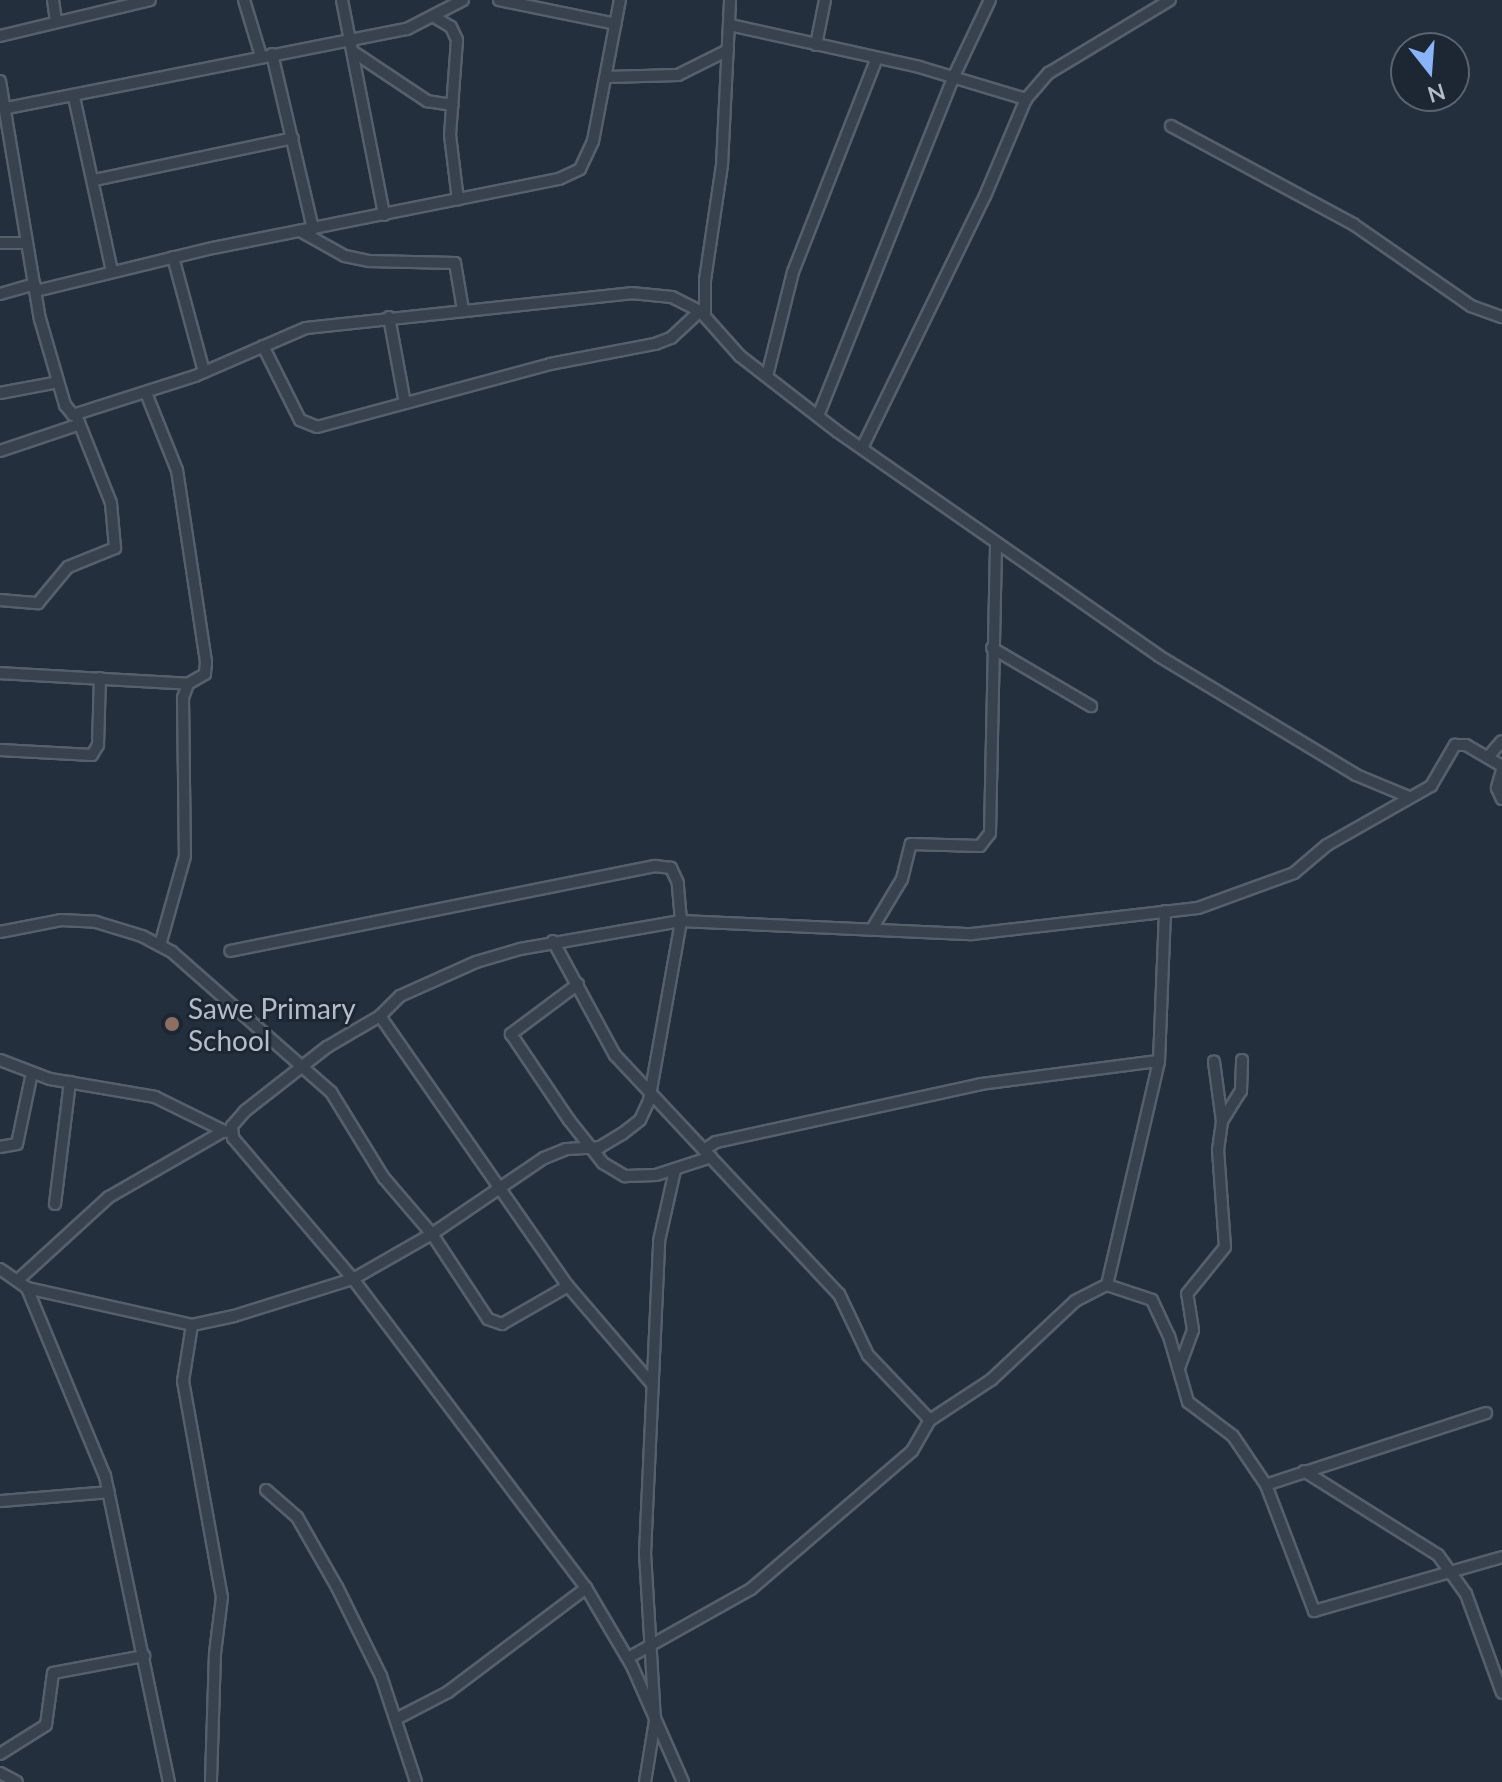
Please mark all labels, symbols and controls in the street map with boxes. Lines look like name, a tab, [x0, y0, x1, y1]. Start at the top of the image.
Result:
north arrow	[1390, 32, 1470, 112]
text: N	[1425, 78, 1449, 109]
place label: Sawe Primary School	[188, 991, 356, 1057]
marker: Sawe Primary School	[163, 1015, 181, 1033]

